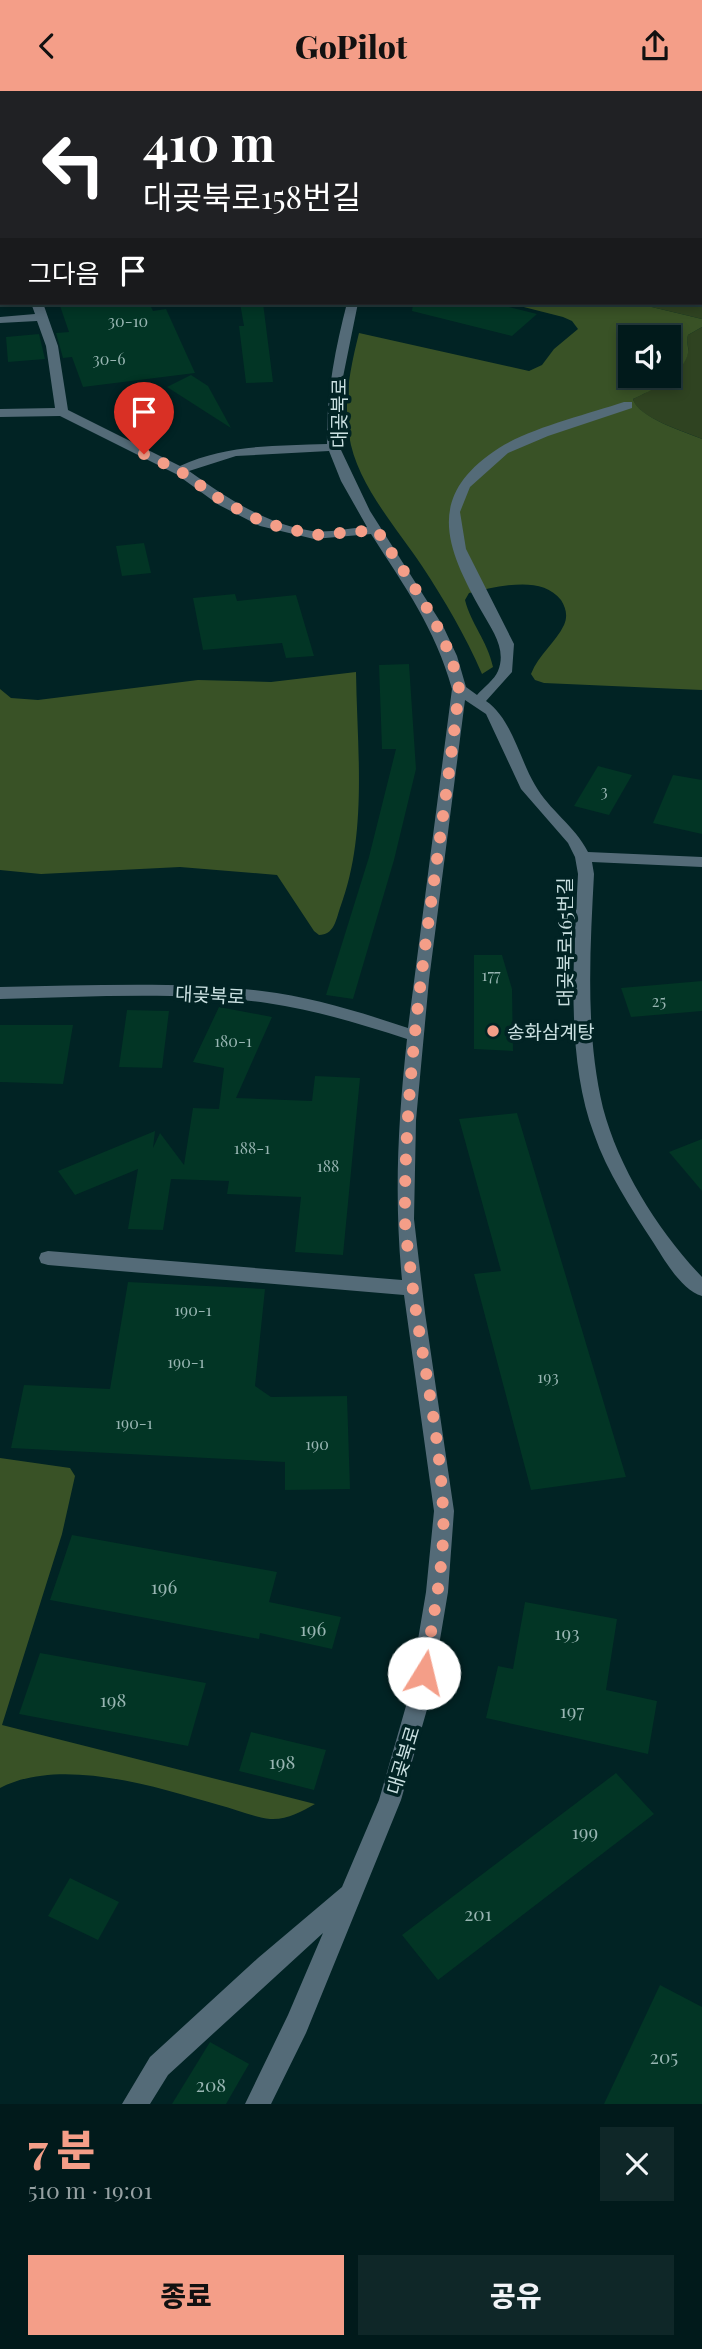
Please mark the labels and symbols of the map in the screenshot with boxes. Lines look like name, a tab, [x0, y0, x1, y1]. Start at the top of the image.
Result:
house number: 30-10	[108, 310, 148, 331]
house number: 30-6	[92, 348, 126, 369]
street label: 대곶북로	[325, 378, 351, 448]
pin	[114, 382, 174, 454]
house number: 3	[600, 780, 608, 801]
street label: 대곶북로165번길	[551, 877, 577, 1007]
house number: 177	[482, 964, 501, 985]
street label: 대곶북로	[174, 979, 246, 1009]
house number: 25	[652, 990, 666, 1011]
place label: 송화삼계탕	[507, 1018, 595, 1044]
marker: 송화삼계탕	[485, 1023, 501, 1039]
house number: 180-1	[214, 1030, 252, 1051]
house number: 188-1	[234, 1137, 270, 1158]
house number: 188	[317, 1155, 339, 1176]
house number: 190-1	[174, 1299, 212, 1320]
house number: 190-1	[167, 1351, 205, 1372]
house number: 193	[537, 1366, 559, 1387]
house number: 190-1	[115, 1412, 153, 1433]
house number: 190	[305, 1433, 329, 1454]
house number: 196	[151, 1573, 177, 1599]
house number: 196	[300, 1615, 326, 1641]
house number: 193	[554, 1619, 580, 1645]
position arrow	[387, 1636, 461, 1710]
house number: 198	[100, 1686, 126, 1712]
house number: 197	[560, 1697, 584, 1723]
street label: 대곶북로	[379, 1723, 425, 1797]
house number: 198	[269, 1748, 295, 1774]
house number: 199	[572, 1818, 598, 1844]
house number: 201	[464, 1900, 492, 1926]
house number: 205	[650, 2043, 678, 2069]
house number: 208	[196, 2071, 226, 2097]

